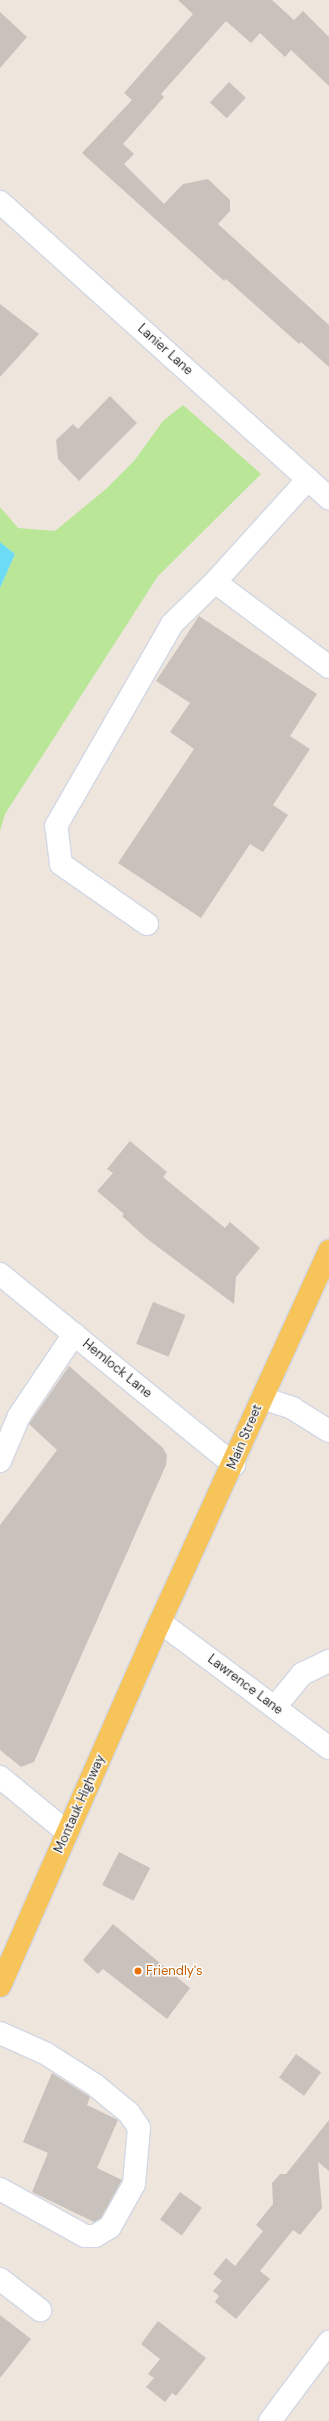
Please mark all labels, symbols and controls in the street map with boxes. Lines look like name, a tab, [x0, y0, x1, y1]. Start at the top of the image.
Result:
street label: Lanier Lane	[134, 321, 196, 379]
street label: Hemlock Lane	[79, 1336, 155, 1402]
street label: Main Street	[224, 1402, 266, 1472]
street label: Lawrence Lane	[204, 1652, 286, 1718]
street label: Montauk Highway	[51, 1752, 109, 1856]
place label: Friendly's	[146, 1963, 203, 1979]
marker: Friendly's	[133, 1966, 143, 1976]

